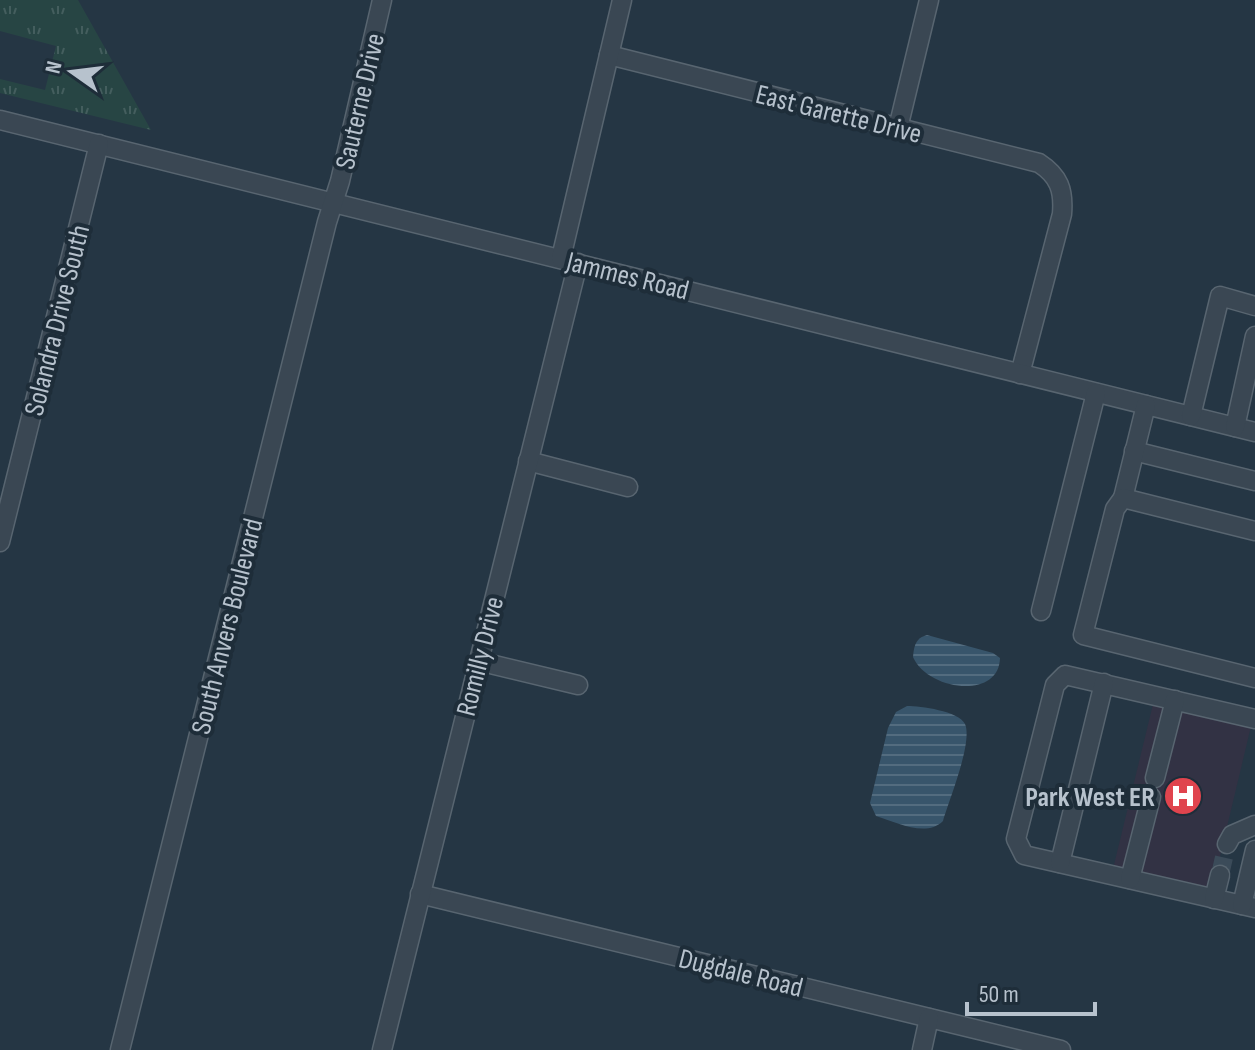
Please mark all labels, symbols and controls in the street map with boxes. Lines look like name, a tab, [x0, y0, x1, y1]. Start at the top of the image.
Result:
street label: Sauterne Drive	[329, 30, 392, 173]
north arrow	[32, 32, 112, 112]
text: N	[40, 59, 69, 76]
street label: East Garette Drive	[752, 78, 925, 151]
street label: Solandra Drive South	[18, 222, 97, 419]
street label: Jammes Road	[562, 245, 692, 308]
street label: South Anvers Boulevard	[185, 515, 270, 738]
street label: Romilly Drive	[450, 593, 511, 720]
hospital icon: Park West ER	[1162, 775, 1204, 817]
place label: Park West ER	[1025, 781, 1155, 814]
street label: Dugdale Road	[675, 942, 806, 1005]
scale bar	[967, 966, 1095, 1016]
text: 50 m	[979, 980, 1019, 1009]

